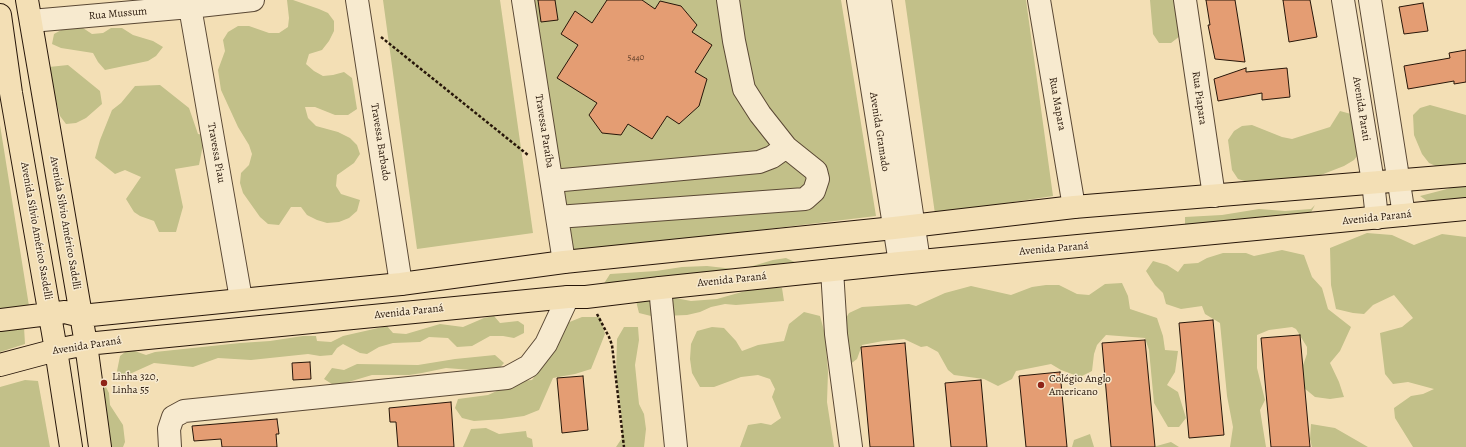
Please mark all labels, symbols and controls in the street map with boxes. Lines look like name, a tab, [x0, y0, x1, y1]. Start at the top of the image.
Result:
street label: Rua Mussum	[88, 5, 148, 23]
house number: 5440	[628, 53, 644, 63]
street label: Rua Piapara	[1189, 70, 1209, 126]
street label: Rua Mapara	[1046, 76, 1068, 132]
street label: Avenida Parati	[1349, 76, 1373, 142]
street label: Avenida Gramado	[866, 91, 892, 173]
street label: Travessa Paraíba	[532, 93, 556, 169]
street label: Travessa Barbado	[367, 102, 393, 182]
street label: Travessa Piau	[204, 122, 228, 184]
street label: Avenida Silvio Américo Sadelli	[47, 155, 83, 291]
street label: Avenida Sílvio Américo Sasdelli	[17, 161, 55, 301]
street label: Avenida Paraná	[1342, 208, 1412, 228]
street label: Avenida Paraná	[1019, 239, 1089, 259]
street label: Avenida Paraná	[697, 270, 767, 290]
street label: Avenida Paraná	[374, 302, 444, 322]
street label: Avenida Paraná	[52, 334, 122, 358]
place label: Linha 320, Linha 55	[112, 370, 159, 396]
place label: Colégio Anglo Americano	[1049, 372, 1111, 398]
marker: Linha 320, Linha 55	[99, 378, 109, 388]
marker: Colégio Anglo Americano	[1036, 380, 1046, 390]

